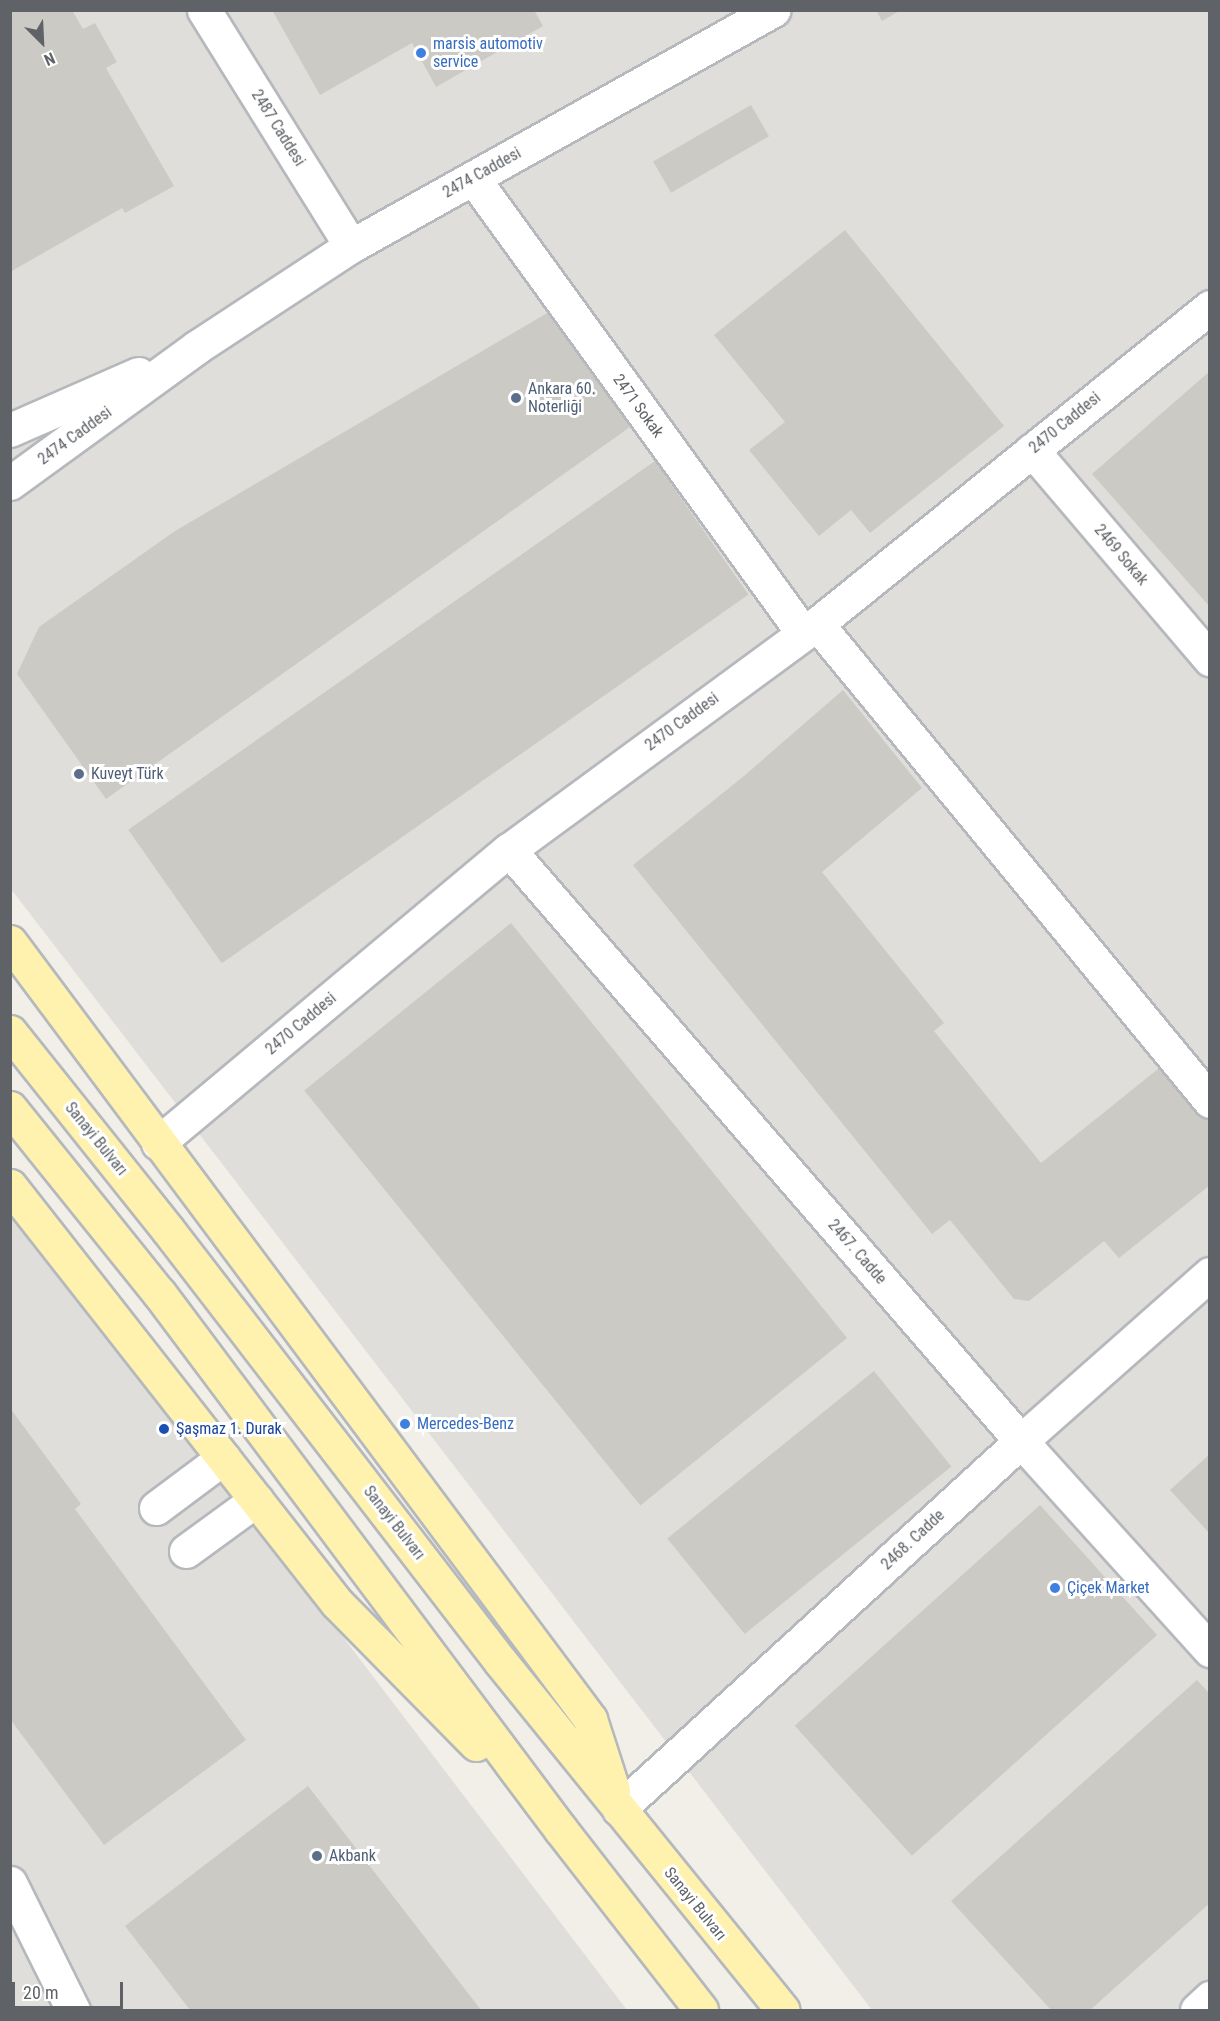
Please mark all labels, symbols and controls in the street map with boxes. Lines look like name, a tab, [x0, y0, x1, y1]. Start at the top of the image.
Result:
north arrow	[12, 12, 72, 72]
place label: marsis automotiv service	[433, 34, 543, 72]
marker: marsis automotiv service	[414, 46, 428, 60]
text: N	[41, 48, 58, 70]
street label: 2487 Caddesi	[247, 86, 309, 170]
street label: 2474 Caddesi	[440, 144, 524, 202]
street label: 2471 Sokak	[609, 371, 667, 441]
place label: Ankara 60. Noterliği	[528, 379, 596, 417]
street label: 2470 Caddesi	[1025, 388, 1105, 458]
marker: Ankara 60. Noterliği	[509, 391, 523, 405]
street label: 2474 Caddesi	[34, 403, 116, 469]
street label: 2469 Sokak	[1090, 521, 1152, 589]
street label: 2470 Caddesi	[641, 689, 723, 755]
place label: Kuveyt Türk	[91, 764, 164, 784]
marker: Kuveyt Türk	[72, 767, 86, 781]
street label: 2470 Caddesi	[262, 989, 340, 1059]
street label: Sanayi Bulvarı	[61, 1099, 131, 1179]
street label: 2467. Cadde	[824, 1216, 890, 1288]
place label: Mercedes-Benz	[417, 1414, 514, 1434]
marker: Mercedes-Benz	[398, 1417, 412, 1431]
place label: Şaşmaz 1. Durak	[176, 1419, 282, 1439]
marker: Şaşmaz 1. Durak	[157, 1422, 171, 1436]
street label: Sanayi Bulvarı	[359, 1482, 429, 1564]
street label: 2468. Cadde	[877, 1506, 949, 1574]
place label: Çiçek Market	[1067, 1578, 1149, 1598]
marker: Çiçek Market	[1048, 1581, 1062, 1595]
place label: Akbank	[329, 1846, 376, 1866]
marker: Akbank	[310, 1849, 324, 1863]
street label: Sanayi Bulvarı	[660, 1864, 730, 1944]
scale bar	[15, 1970, 126, 2008]
text: 20 m	[23, 1982, 58, 2003]

